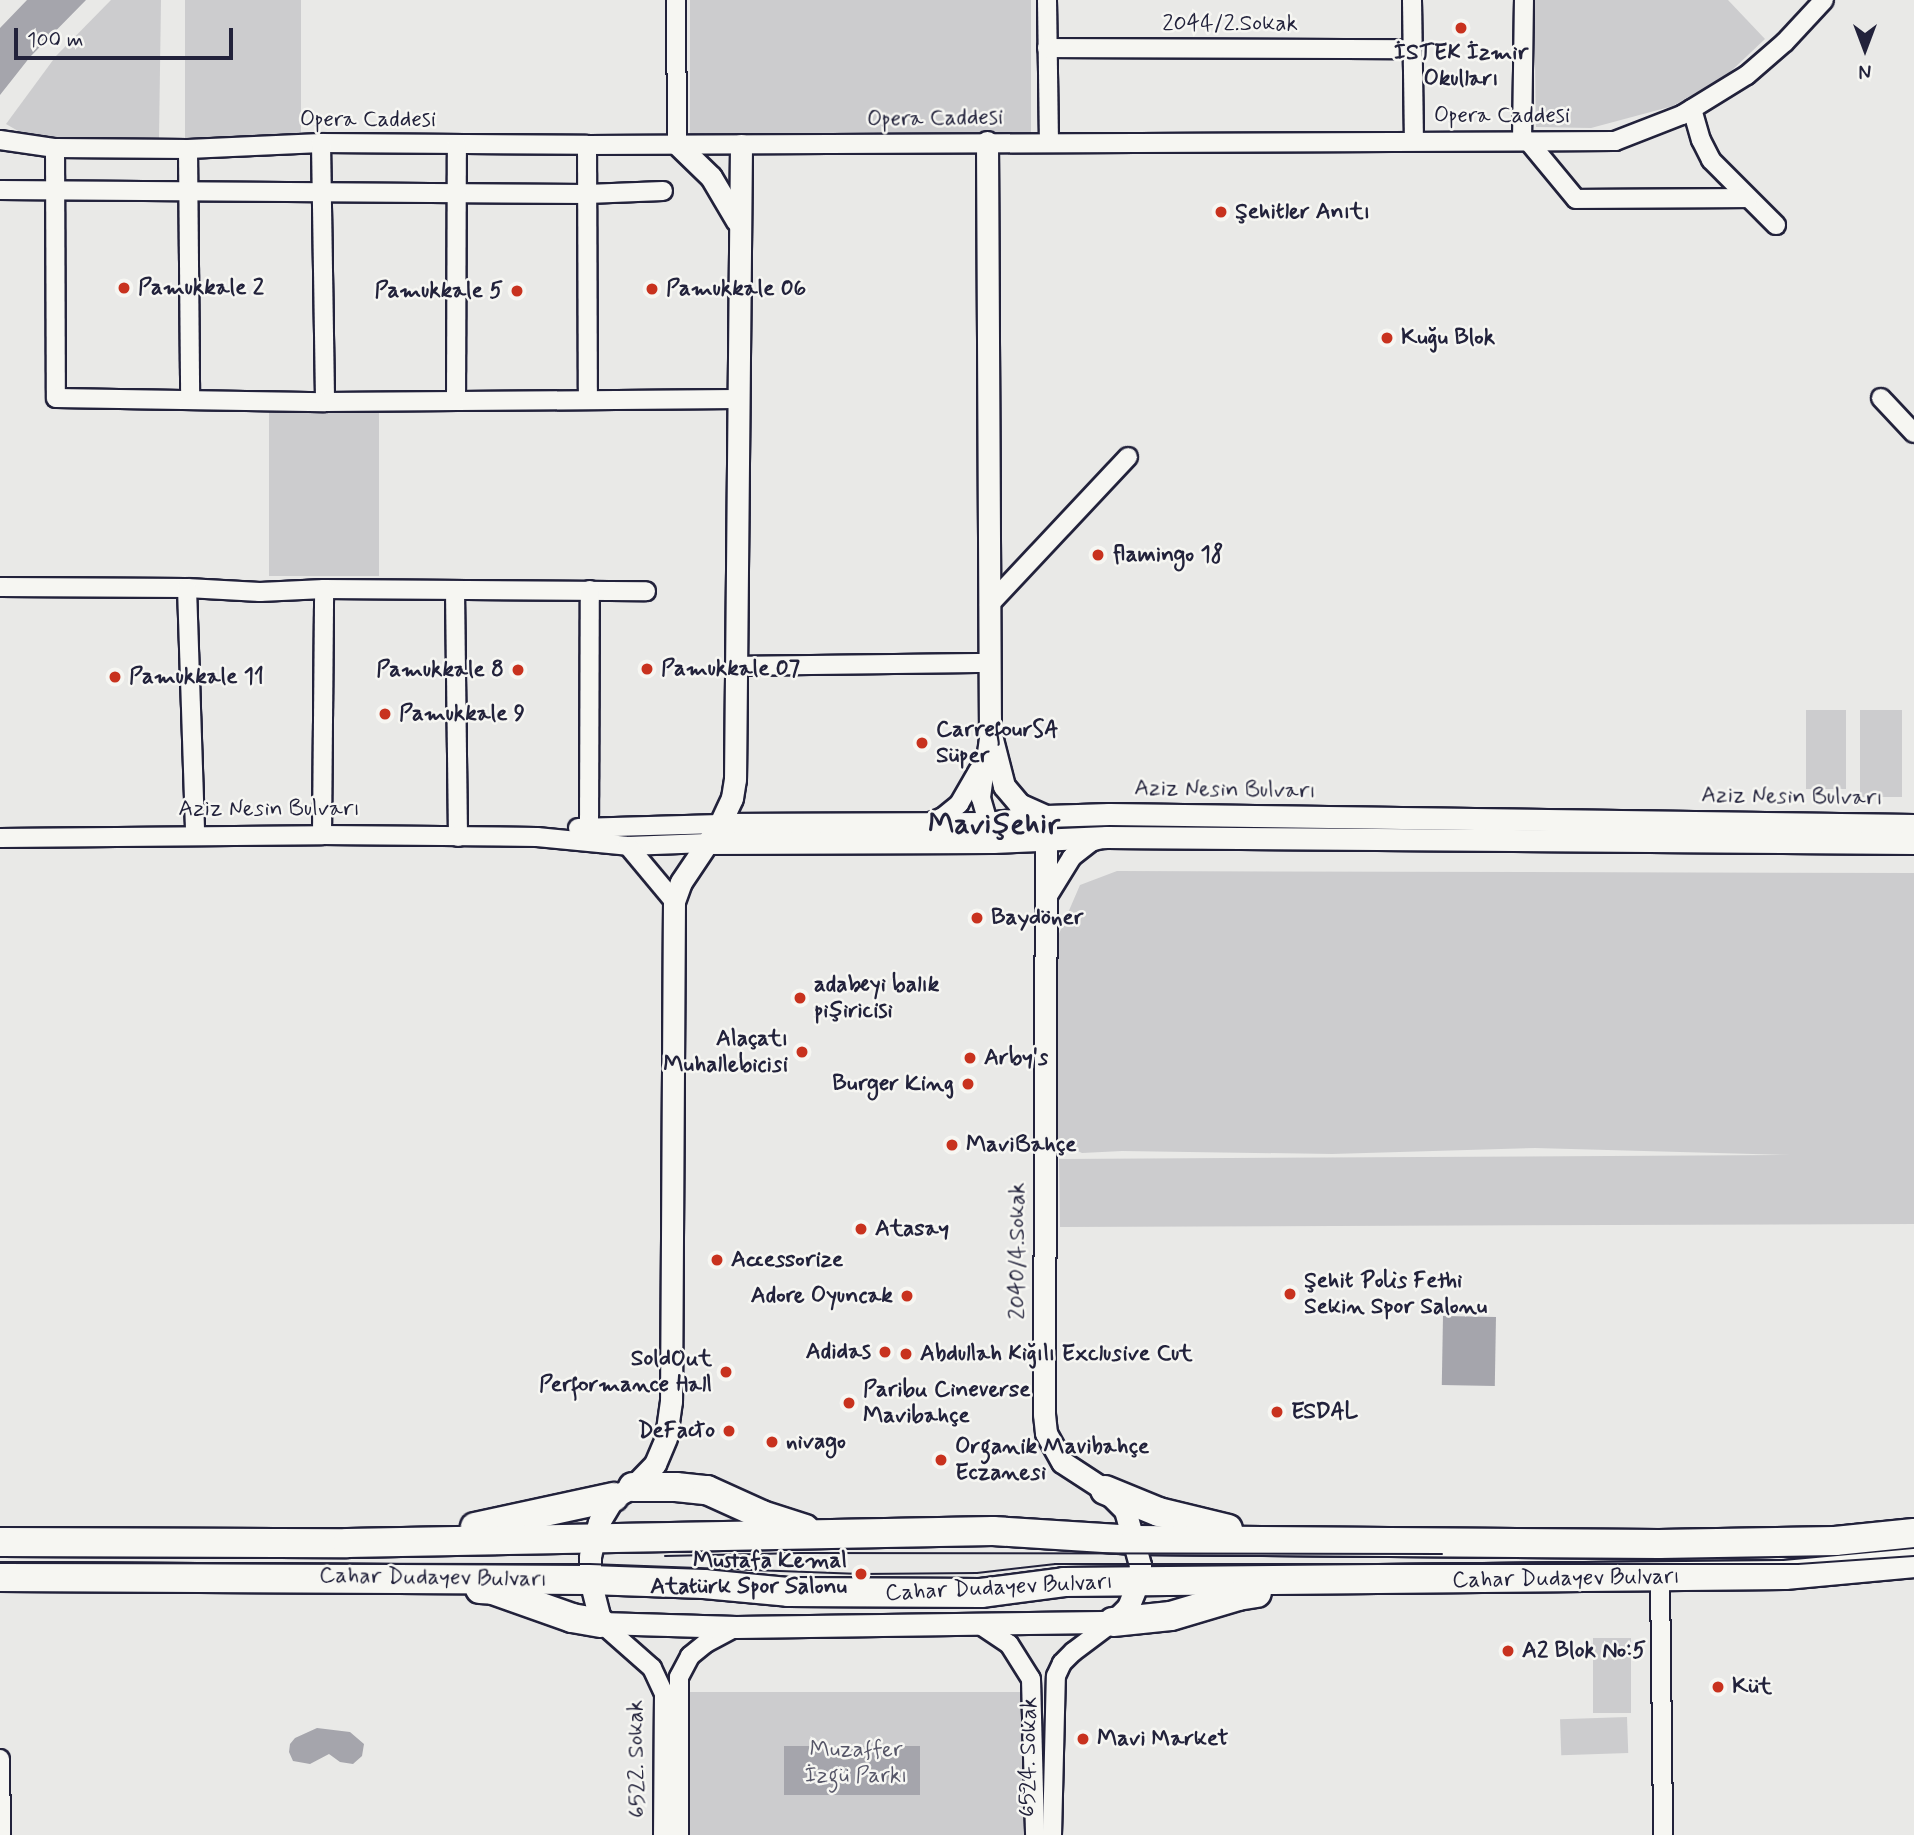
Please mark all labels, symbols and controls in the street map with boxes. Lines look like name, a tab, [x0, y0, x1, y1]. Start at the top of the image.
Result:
street label: 2044/2.Sokak	[1162, 10, 1298, 38]
scale bar	[18, 14, 236, 58]
north arrow	[1830, 14, 1900, 84]
marker: İSTEK İzmir Okulları	[1453, 20, 1469, 36]
text: 100 m	[27, 26, 83, 54]
place label: İSTEK İzmir Okulları	[1394, 39, 1528, 93]
text: N	[1859, 58, 1871, 83]
street label: Opera Caddesi	[1431, 102, 1573, 130]
street label: Opera Caddesi	[864, 104, 1006, 134]
street label: Opera Caddesi	[297, 106, 439, 134]
place label: Şehitler Anıtı	[1235, 198, 1369, 226]
marker: Şehitler Anıtı	[1213, 204, 1229, 220]
place label: Pamukkale 2	[138, 274, 264, 302]
place label: Pamukkale 06	[666, 275, 806, 303]
place label: Pamukkale 5	[374, 277, 503, 305]
marker: Pamukkale 2	[116, 280, 132, 296]
marker: Pamukkale 06	[644, 281, 660, 297]
marker: Pamukkale 5	[509, 283, 525, 299]
place label: Kuğu Blok	[1401, 324, 1496, 352]
marker: Kuğu Blok	[1379, 330, 1395, 346]
place label: flamingo 18	[1112, 541, 1223, 569]
marker: flamingo 18	[1090, 547, 1106, 563]
place label: Pamukkale 07	[661, 655, 800, 683]
place label: Pamukkale 8	[376, 656, 504, 684]
marker: Pamukkale 07	[639, 661, 655, 677]
marker: Pamukkale 8	[510, 662, 526, 678]
place label: Pamukkale 11	[129, 663, 264, 691]
marker: Pamukkale 11	[107, 669, 123, 685]
place label: Pamukkale 9	[399, 700, 525, 728]
marker: Pamukkale 9	[377, 706, 393, 722]
place label: CarrefourSA Süper	[936, 716, 1059, 770]
marker: CarrefourSA Süper	[914, 735, 930, 751]
street label: Aziz Nesin Bulvarı	[1133, 775, 1317, 805]
street label: Aziz Nesin Bulvarı	[1700, 782, 1884, 812]
street label: Aziz Nesin Bulvarı	[177, 795, 361, 823]
district label: Mavişehir	[928, 807, 1060, 843]
place label: Baydöner	[991, 904, 1083, 932]
marker: Baydöner	[969, 910, 985, 926]
place label: adabeyi balık pişiricisi	[814, 971, 939, 1025]
marker: adabeyi balık pişiricisi	[792, 990, 808, 1006]
place label: Alaçatı Muhallebicisi	[663, 1025, 788, 1079]
marker: Alaçatı Muhallebicisi	[794, 1044, 810, 1060]
place label: Arby's	[984, 1044, 1048, 1072]
marker: Arby's	[962, 1050, 978, 1066]
place label: Burger King	[836, 1070, 954, 1098]
marker: Burger King	[960, 1076, 976, 1092]
place label: MaviBahçe	[966, 1131, 1077, 1159]
marker: MaviBahçe	[944, 1137, 960, 1153]
street label: 2040/4.Sokak	[1004, 1182, 1032, 1320]
place label: Atasay	[875, 1215, 949, 1243]
marker: Atasay	[853, 1221, 869, 1237]
place label: Accessorize	[731, 1246, 843, 1274]
marker: Accessorize	[709, 1252, 725, 1268]
place label: Şehit Polis Fethi Sekin Spor Salonu	[1304, 1267, 1490, 1321]
place label: Adore Oyuncak	[751, 1282, 893, 1310]
marker: Şehit Polis Fethi Sekin Spor Salonu	[1282, 1286, 1298, 1302]
marker: Adore Oyuncak	[899, 1288, 915, 1304]
place label: Adidas	[806, 1338, 871, 1366]
place label: Abdullah Kiğılı Exclusive Cut	[920, 1340, 1194, 1368]
marker: Adidas	[877, 1344, 893, 1360]
place label: SoldOut Performance Hall	[539, 1345, 712, 1399]
marker: Abdullah Kiğılı Exclusive Cut	[898, 1346, 914, 1362]
marker: SoldOut Performance Hall	[718, 1364, 734, 1380]
place label: Paribu Cineverse Mavibahçe	[863, 1376, 1031, 1430]
marker: Paribu Cineverse Mavibahçe	[841, 1395, 857, 1411]
place label: ESDAL	[1291, 1398, 1359, 1426]
marker: ESDAL	[1269, 1404, 1285, 1420]
place label: DeFacto	[638, 1417, 715, 1445]
marker: DeFacto	[721, 1423, 737, 1439]
place label: nivago	[786, 1428, 846, 1456]
place label: Organik Mavibahçe Eczanesi	[955, 1433, 1150, 1487]
marker: nivago	[764, 1434, 780, 1450]
marker: Organik Mavibahçe Eczanesi	[933, 1452, 949, 1468]
place label: Mustafa Kemal Atatürk Spor Salonu	[640, 1547, 847, 1601]
street label: Cahar Dudayev Bulvarı	[321, 1562, 545, 1594]
street label: Cahar Dudayev Bulvarı	[1454, 1563, 1678, 1595]
marker: Mustafa Kemal Atatürk Spor Salonu	[853, 1566, 869, 1582]
street label: Cahar Dudayev Bulvarı	[887, 1568, 1111, 1608]
place label: A2 Blok No:5	[1522, 1637, 1647, 1665]
marker: A2 Blok No:5	[1500, 1643, 1516, 1659]
place label: Küt	[1732, 1673, 1772, 1701]
marker: Küt	[1710, 1679, 1726, 1695]
street label: 6524. Sokak	[1014, 1697, 1044, 1817]
street label: 6522. Sokak	[622, 1700, 652, 1818]
place label: Mavi Market	[1097, 1725, 1229, 1753]
marker: Mavi Market	[1075, 1731, 1091, 1747]
park label: Muzaffer İzgü Parkı	[805, 1736, 907, 1790]

